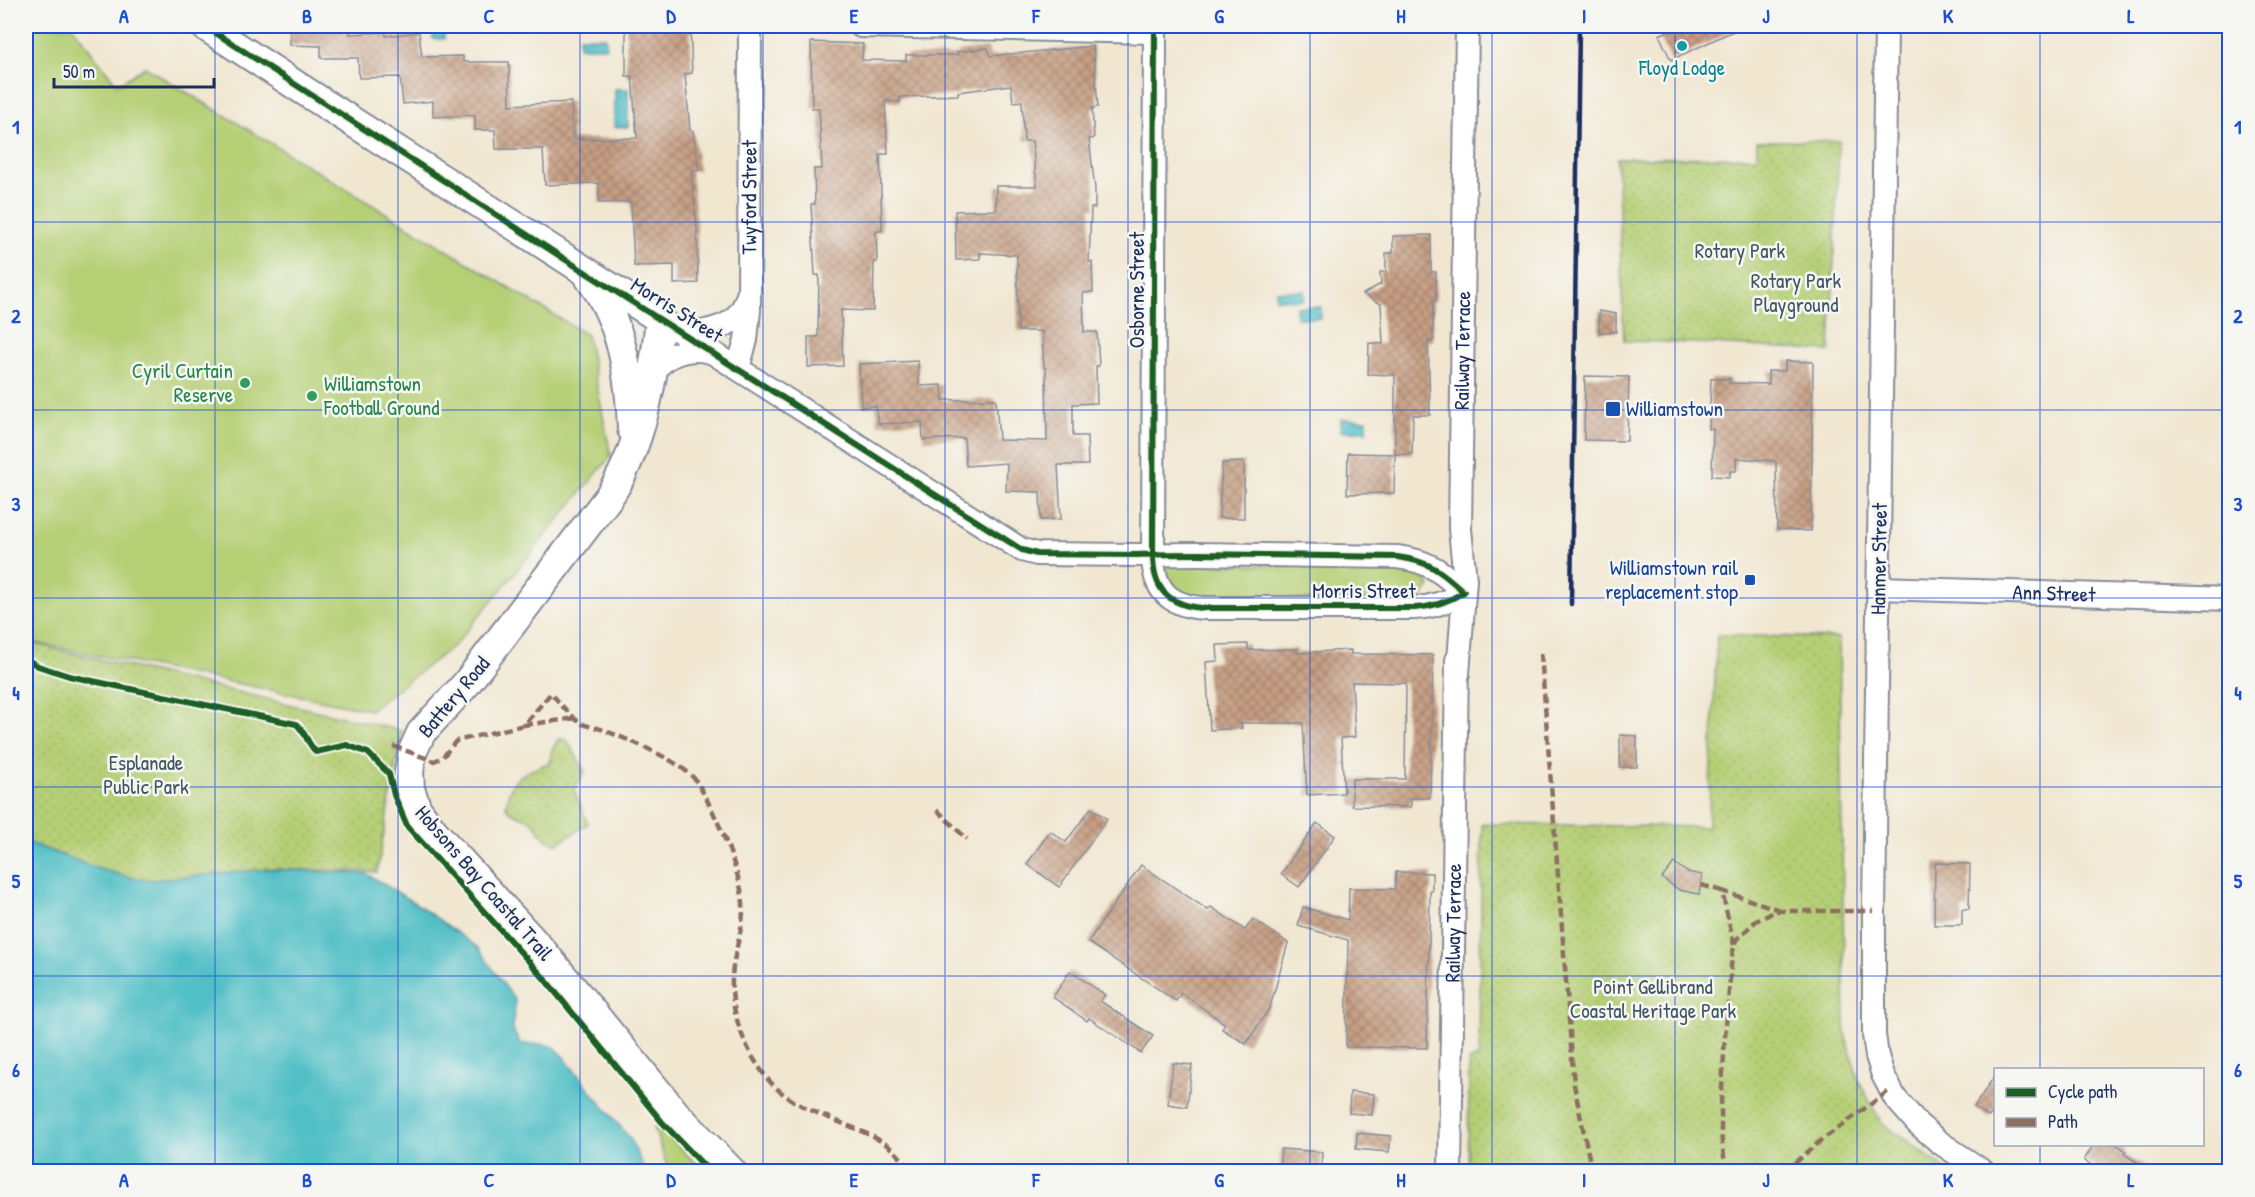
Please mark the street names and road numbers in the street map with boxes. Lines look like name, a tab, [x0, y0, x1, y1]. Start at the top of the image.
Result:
street label: Twyford Street	[734, 139, 764, 255]
street label: Osborne Street	[1122, 231, 1151, 348]
street label: Morris Street	[626, 270, 730, 350]
street label: Railway Terrace	[1447, 291, 1477, 410]
street label: Hanmer Street	[1863, 502, 1894, 615]
street label: Morris Street	[1312, 576, 1417, 605]
street label: Ann Street	[2012, 577, 2097, 609]
street label: Battery Road	[411, 650, 496, 743]
street label: Hobsons Bay Coastal Trail	[409, 799, 560, 967]
street label: Railway Terrace	[1438, 863, 1468, 983]

